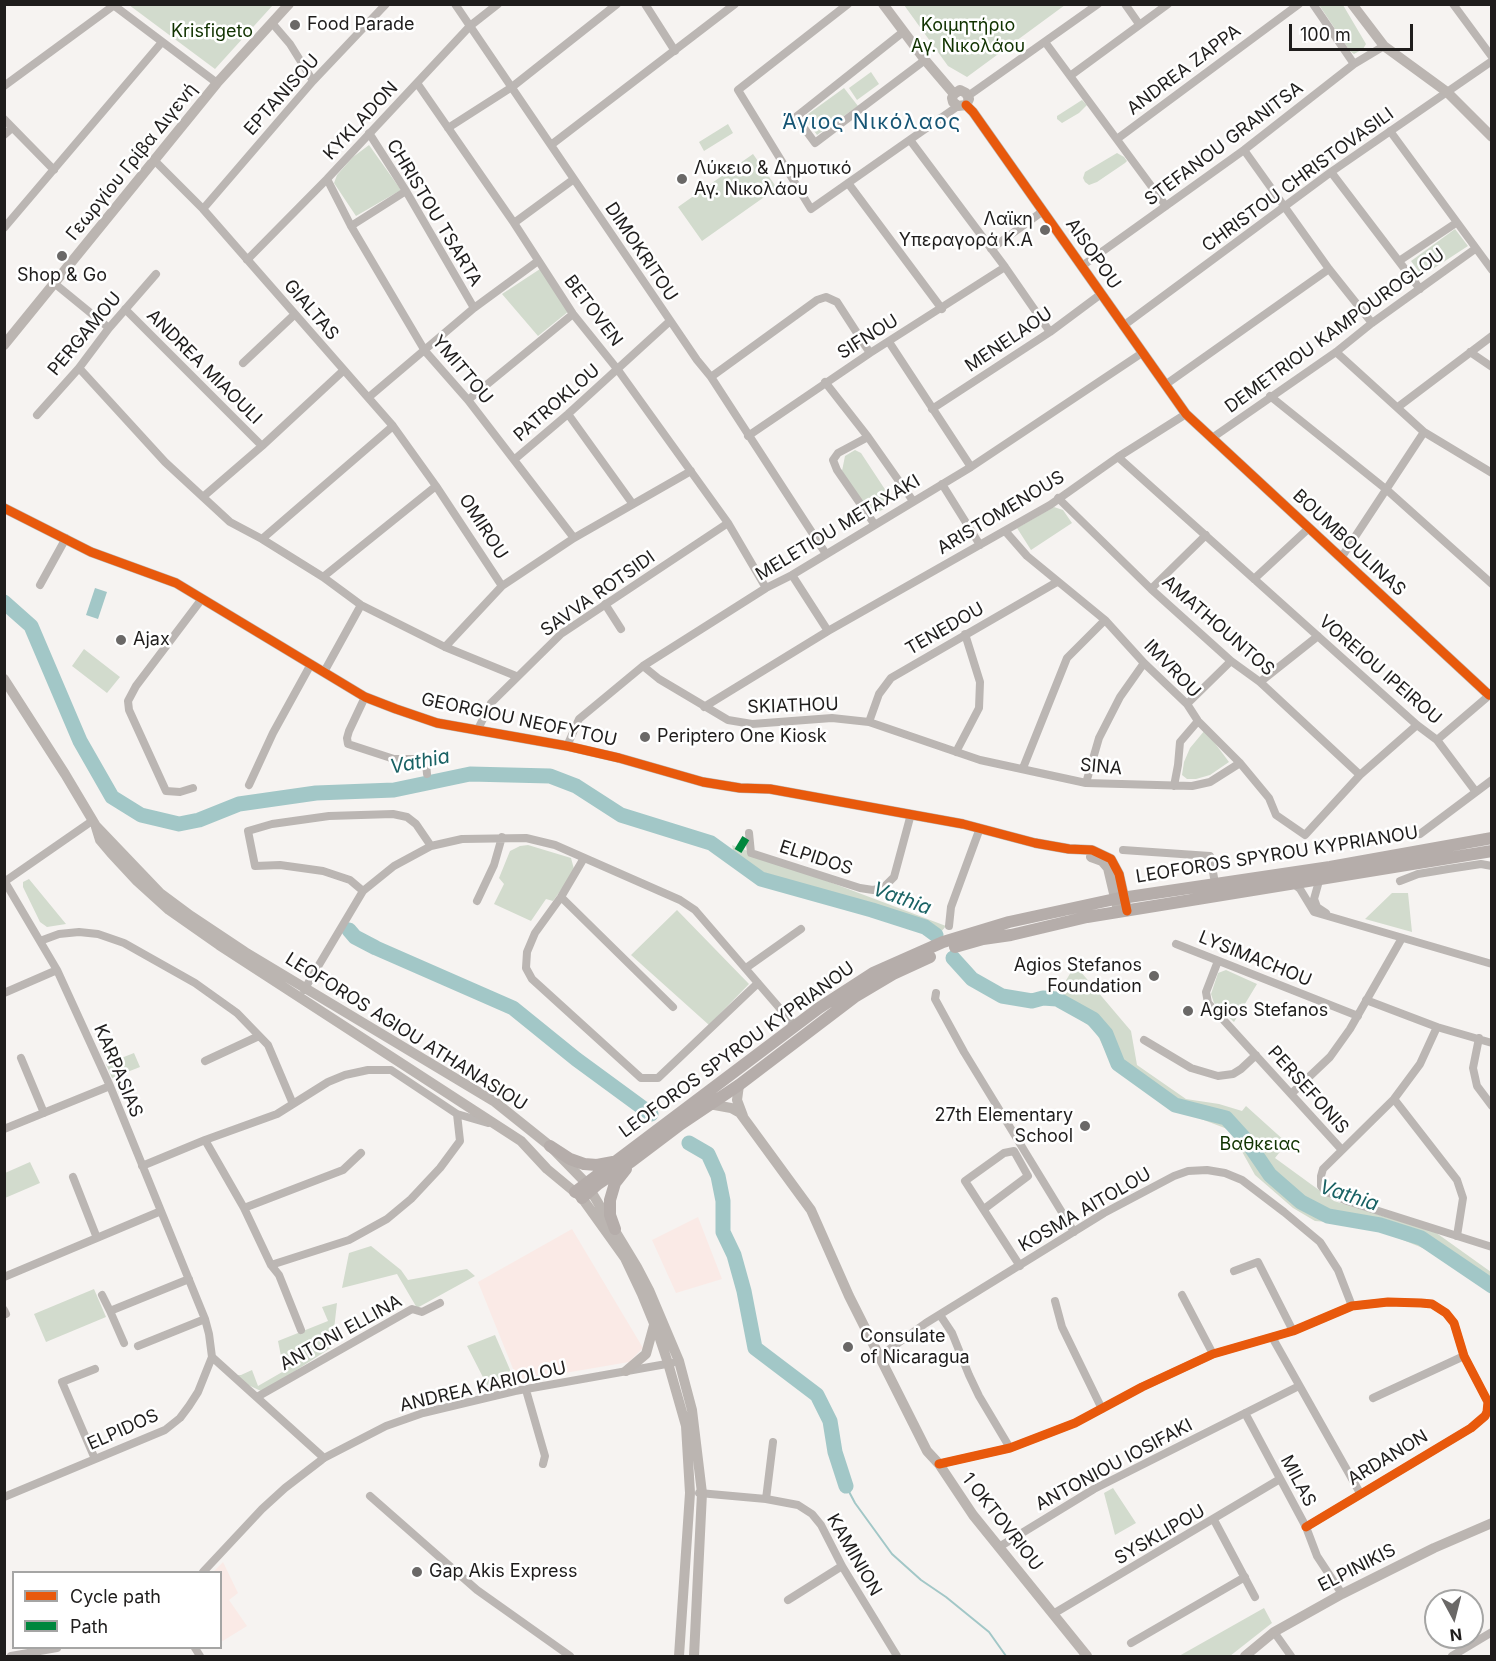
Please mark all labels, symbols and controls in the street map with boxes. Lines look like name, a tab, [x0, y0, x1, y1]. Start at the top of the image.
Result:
scale bar	[1292, 12, 1416, 50]
place label: Food Parade	[307, 14, 415, 36]
park label: Κοιμητήριο Αγ. Νικολάου	[911, 15, 1025, 57]
marker: Food Parade	[288, 18, 302, 32]
street label: ANDREA ZAPPA	[1123, 20, 1245, 120]
park label: Krisfigeto	[171, 21, 253, 43]
text: 100 m	[1300, 24, 1351, 45]
street label: EPTANISOU	[240, 50, 324, 140]
street label: KYKLADON	[319, 77, 403, 165]
street label: STEFANOU GRANITSA	[1141, 77, 1307, 211]
street label: Γεωργίου Γρίβα Διγενή	[62, 79, 202, 245]
street label: CHRISTOU CHRISTOVASILI	[1198, 103, 1398, 257]
district label: Άγιος Νικόλαος	[782, 110, 962, 136]
street label: CHRISTOU TSARTA	[382, 136, 486, 290]
place label: Λύκειο & Δημοτικό Αγ. Νικολάου	[694, 158, 851, 201]
marker: Λύκειο & Δημοτικό Αγ. Νικολάου	[675, 172, 689, 186]
street label: DIMOKRITOU	[600, 198, 682, 306]
place label: Λαϊκη Υπεραγορά Κ.Α	[899, 209, 1033, 252]
street label: AISOPOU	[1061, 215, 1125, 293]
marker: Λαϊκη Υπεραγορά Κ.Α	[1038, 223, 1052, 237]
street label: DEMETRIOU KAMPOUROGLOU	[1221, 244, 1449, 418]
marker: Shop & Go	[55, 249, 69, 263]
place label: Shop & Go	[17, 265, 107, 287]
street label: BETOVEN	[559, 271, 627, 351]
street label: GIALTAS	[279, 275, 343, 345]
street label: PERGAMOU	[44, 288, 126, 380]
street label: MENELAOU	[961, 303, 1057, 377]
street label: ANDREA MIAOULI	[142, 305, 266, 429]
street label: SIFNOU	[834, 310, 902, 364]
street label: YMITTOU	[427, 331, 497, 409]
street label: PATROKLOU	[510, 360, 604, 446]
street label: ARISTOMENOUS	[933, 467, 1069, 559]
street label: MELETIOU METAXAKI	[752, 470, 924, 586]
street label: BOUMBOULINAS	[1288, 485, 1410, 601]
street label: OMIROU	[454, 490, 512, 564]
street label: SAVVA ROTSIDI	[537, 547, 659, 641]
street label: AMATHOUNTOS	[1157, 571, 1279, 681]
street label: TENEDOU	[902, 598, 988, 660]
street label: VOREIOU IPEIROU	[1314, 611, 1446, 729]
place label: Ajax	[133, 629, 170, 651]
marker: Ajax	[114, 633, 128, 647]
street label: IMVROU	[1139, 636, 1205, 702]
street label: GEORGIOU NEOFYTOU	[419, 689, 619, 751]
street label: SKIATHOU	[747, 694, 839, 718]
place label: Periptero One Kiosk	[657, 726, 827, 748]
marker: Periptero One Kiosk	[638, 730, 652, 744]
water label: Vathia	[388, 744, 452, 780]
street label: SINA	[1079, 754, 1123, 780]
street label: LEOFOROS SPYROU KYPRIANOU	[1134, 822, 1420, 888]
street label: ELPIDOS	[777, 836, 855, 880]
water label: Vathia	[869, 877, 935, 921]
street label: LYSIMACHOU	[1195, 927, 1315, 991]
street label: LEOFOROS AGIOU ATHANASIOU	[281, 948, 531, 1116]
place label: Agios Stefanos Foundation	[1014, 955, 1142, 998]
street label: LEOFOROS SPYROU KYPRIANOU	[615, 957, 859, 1143]
marker: Agios Stefanos Foundation	[1147, 969, 1161, 983]
place label: Agios Stefanos	[1200, 1000, 1328, 1022]
marker: Agios Stefanos	[1181, 1004, 1195, 1018]
street label: KARPASIAS	[89, 1021, 147, 1121]
street label: PERSEFONIS	[1263, 1042, 1353, 1138]
place label: 27th Elementary School	[934, 1105, 1073, 1148]
marker: 27th Elementary School	[1078, 1119, 1092, 1133]
park label: Βαθκειας	[1219, 1134, 1301, 1156]
street label: KOSMA AITOLOU	[1015, 1163, 1155, 1257]
water label: Vathia	[1316, 1175, 1382, 1217]
street label: ANTONI ELLINA	[276, 1291, 406, 1375]
place label: Consulate of Nicaragua	[860, 1326, 970, 1368]
marker: Consulate of Nicaragua	[841, 1340, 855, 1354]
street label: ANDREA KARIOLOU	[398, 1357, 568, 1417]
street label: ELPIDOS	[84, 1405, 162, 1455]
street label: ANTONIOU IOSIFAKI	[1032, 1414, 1196, 1516]
street label: ARDANON	[1344, 1426, 1432, 1490]
street label: MILAS	[1275, 1452, 1321, 1510]
street label: 1 OKTOVRIOU	[957, 1469, 1047, 1575]
street label: SYSKLIPOU	[1111, 1500, 1209, 1570]
street label: KAMINION	[822, 1510, 886, 1600]
street label: ELPINIKIS	[1315, 1539, 1399, 1597]
place label: Gap Akis Express	[429, 1561, 577, 1583]
marker: Gap Akis Express	[410, 1565, 424, 1579]
legend	[12, 1571, 222, 1649]
text: Cycle path	[70, 1586, 161, 1607]
north arrow	[1424, 1589, 1484, 1649]
text: Path	[70, 1616, 108, 1637]
text: N	[1449, 1624, 1463, 1646]

